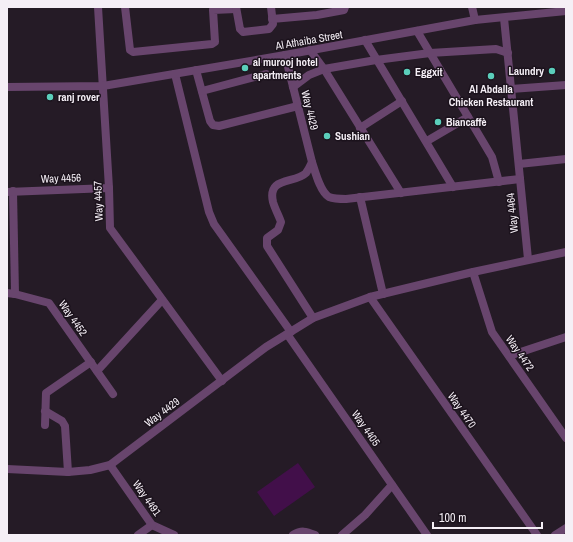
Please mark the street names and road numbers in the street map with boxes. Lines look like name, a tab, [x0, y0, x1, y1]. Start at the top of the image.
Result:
street label: Al Athaiba Street	[273, 27, 344, 53]
street label: Way 4429	[298, 89, 322, 131]
street label: Way 4456	[41, 170, 81, 186]
street label: Way 4457	[90, 181, 106, 221]
street label: Way 4464	[503, 192, 521, 234]
street label: Way 4452	[56, 297, 90, 339]
street label: Way 4472	[503, 332, 537, 374]
street label: Way 4470	[445, 389, 479, 431]
street label: Way 4429	[142, 394, 182, 430]
street label: Way 4405	[349, 407, 383, 449]
street label: Way 4491	[130, 477, 164, 519]

